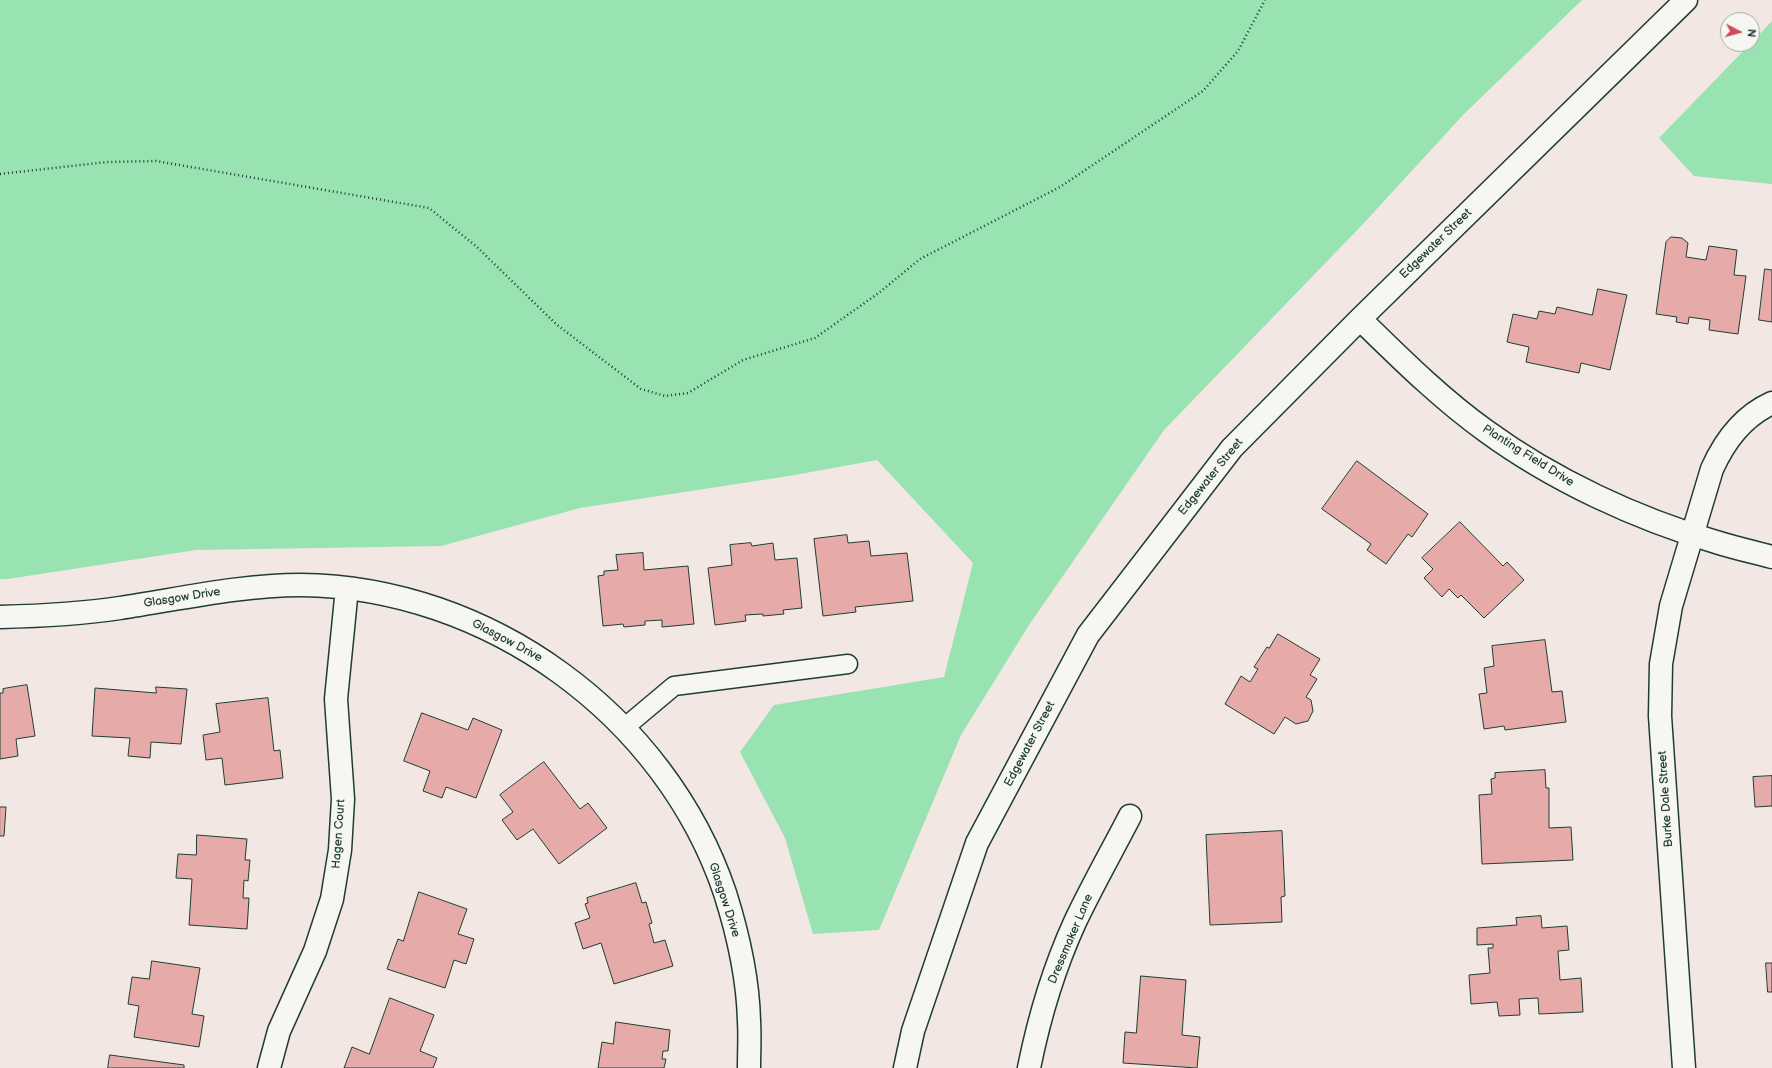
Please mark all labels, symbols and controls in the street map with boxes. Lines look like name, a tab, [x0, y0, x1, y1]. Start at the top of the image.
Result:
north arrow	[1720, 12, 1760, 52]
text: N	[1745, 28, 1758, 38]
street label: Edgewater Street	[1397, 206, 1475, 282]
street label: Planting Field Drive	[1480, 422, 1576, 490]
street label: Edgewater Street	[1176, 436, 1246, 518]
street label: Glasgow Drive	[143, 585, 221, 611]
street label: Glasgow Drive	[469, 616, 545, 666]
street label: Edgewater Street	[1001, 699, 1059, 789]
street label: Burke Dale Street	[1655, 750, 1677, 848]
street label: Hagen Court	[329, 799, 349, 869]
street label: Glasgow Drive	[705, 861, 743, 939]
street label: Dressmaker Lane	[1046, 892, 1096, 986]

